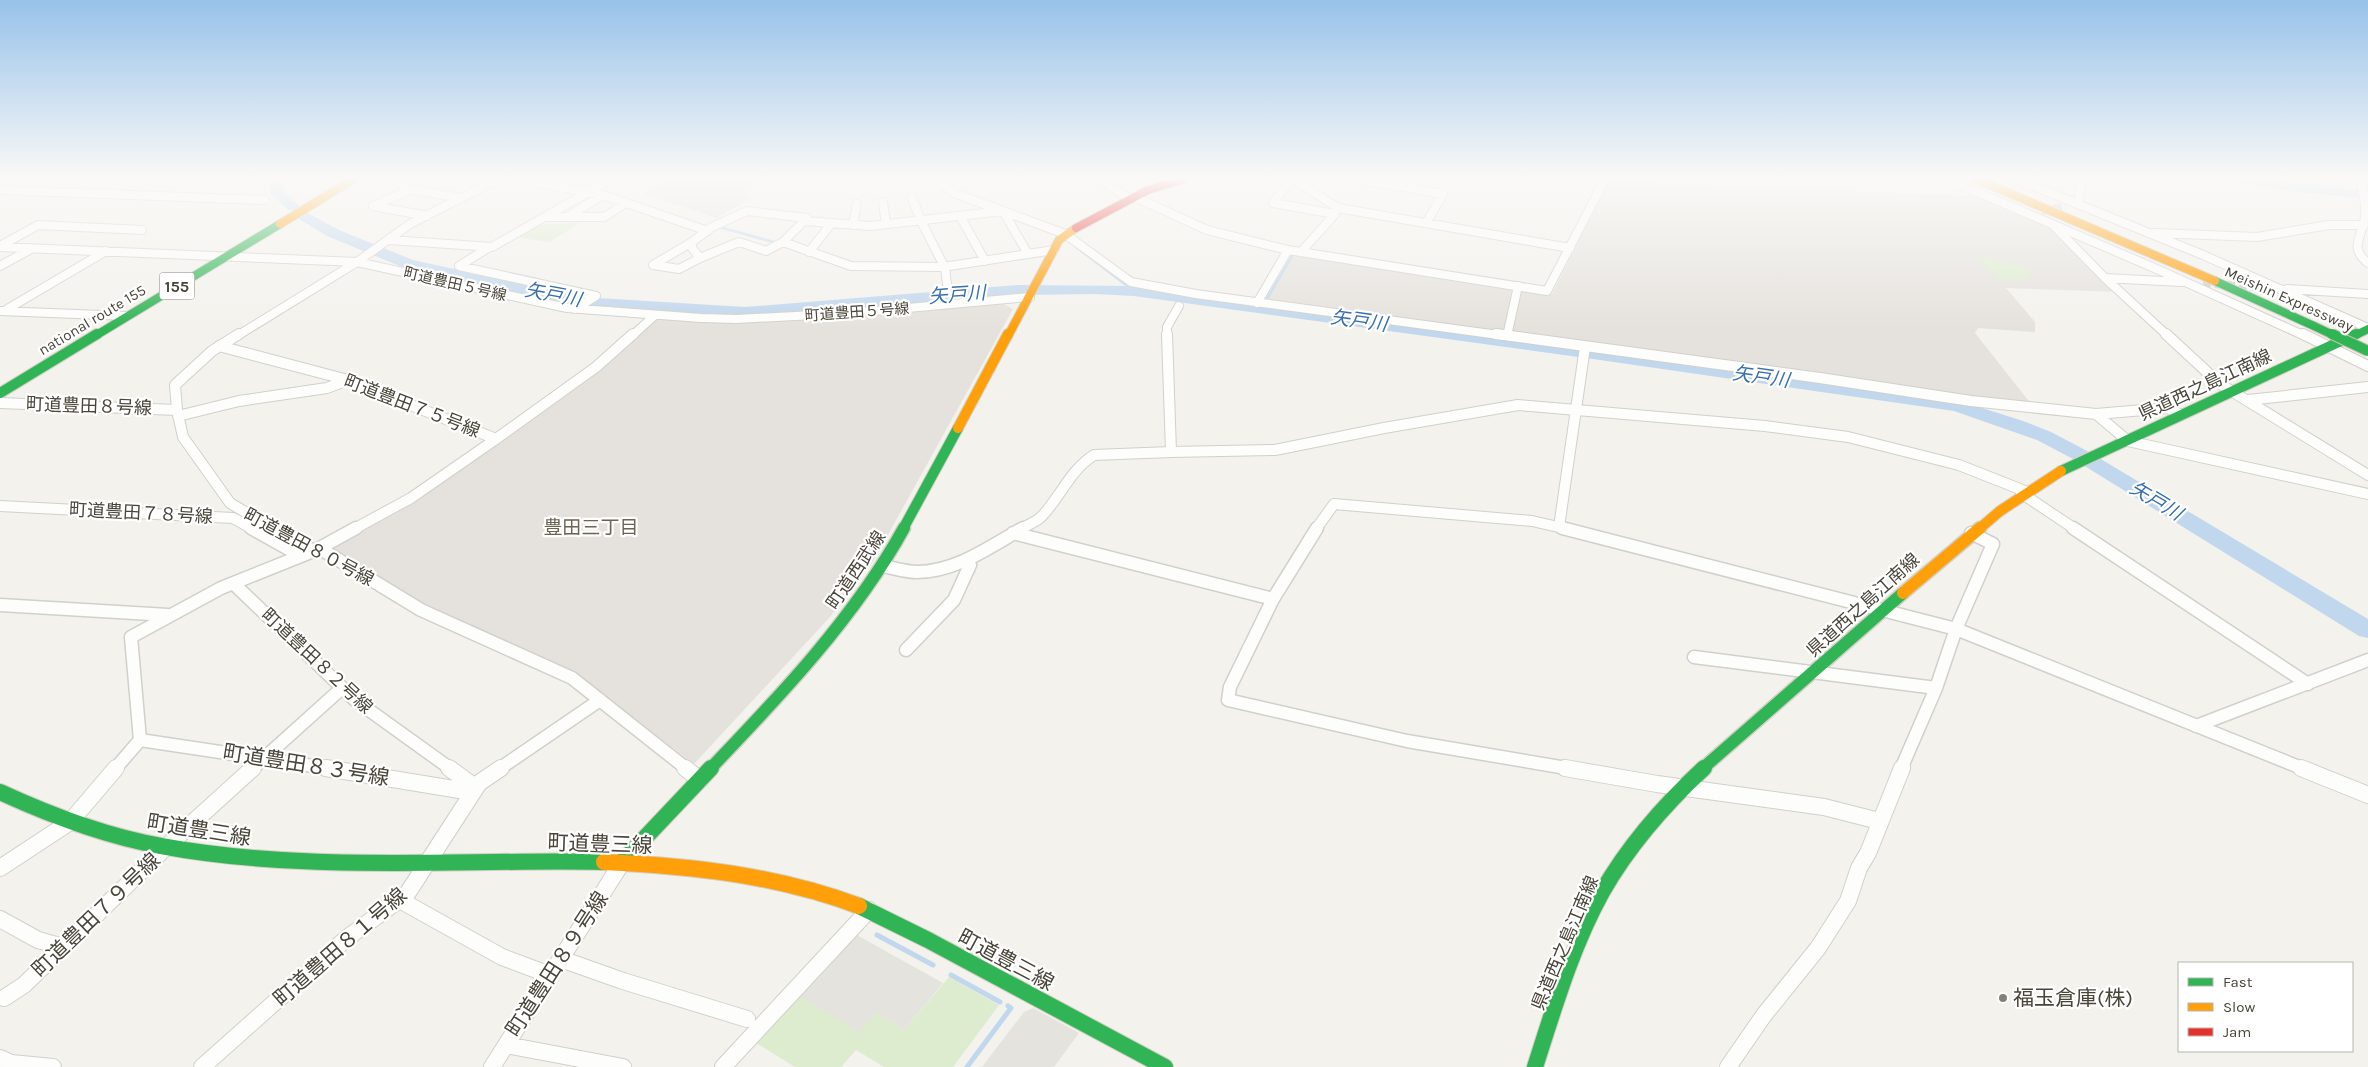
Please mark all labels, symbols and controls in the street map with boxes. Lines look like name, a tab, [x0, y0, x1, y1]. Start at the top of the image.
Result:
street label: 町道豊田５号線	[402, 263, 508, 305]
street label: Meishin Expressway	[2222, 263, 2356, 335]
road number: 155	[160, 272, 194, 300]
water label: 矢戸川	[523, 279, 585, 312]
street label: national route 155	[35, 281, 149, 359]
water label: 矢戸川	[928, 282, 988, 308]
street label: 町道豊田５号線	[804, 299, 910, 325]
water label: 矢戸川	[1329, 306, 1391, 336]
street label: 県道西之島江南線	[2135, 345, 2275, 425]
water label: 矢戸川	[1731, 362, 1793, 392]
street label: 町道豊田７５号線	[341, 370, 483, 442]
street label: 町道豊田８号線	[26, 393, 152, 419]
water label: 矢戸川	[2126, 477, 2188, 526]
street label: 町道豊田７８号線	[69, 498, 213, 528]
street label: 町道豊田８０号線	[240, 503, 378, 591]
district label: 豊田三丁目	[543, 517, 639, 539]
street label: 町道西武線	[822, 527, 890, 613]
street label: 県道西之島江南線	[1802, 549, 1924, 661]
street label: 町道豊田８２号線	[257, 604, 377, 718]
street label: 町道豊田８３号線	[221, 740, 391, 790]
street label: 町道豊三線	[145, 810, 253, 850]
street label: 町道豊三線	[547, 830, 653, 858]
street label: 町道豊田７９号線	[27, 848, 165, 982]
street label: 県道西之島江南線	[1527, 872, 1603, 1014]
street label: 町道豊田８１号線	[269, 883, 411, 1011]
street label: 町道豊田８９号線	[501, 887, 613, 1041]
street label: 町道豊三線	[954, 925, 1058, 995]
legend	[2178, 962, 2353, 1052]
text: Fast	[2223, 973, 2253, 991]
place label: 福玉倉庫(株)	[2013, 986, 2133, 1010]
marker: 福玉倉庫(株)	[1997, 992, 2009, 1004]
text: Slow	[2223, 998, 2255, 1016]
text: Jam	[2223, 1023, 2251, 1041]

